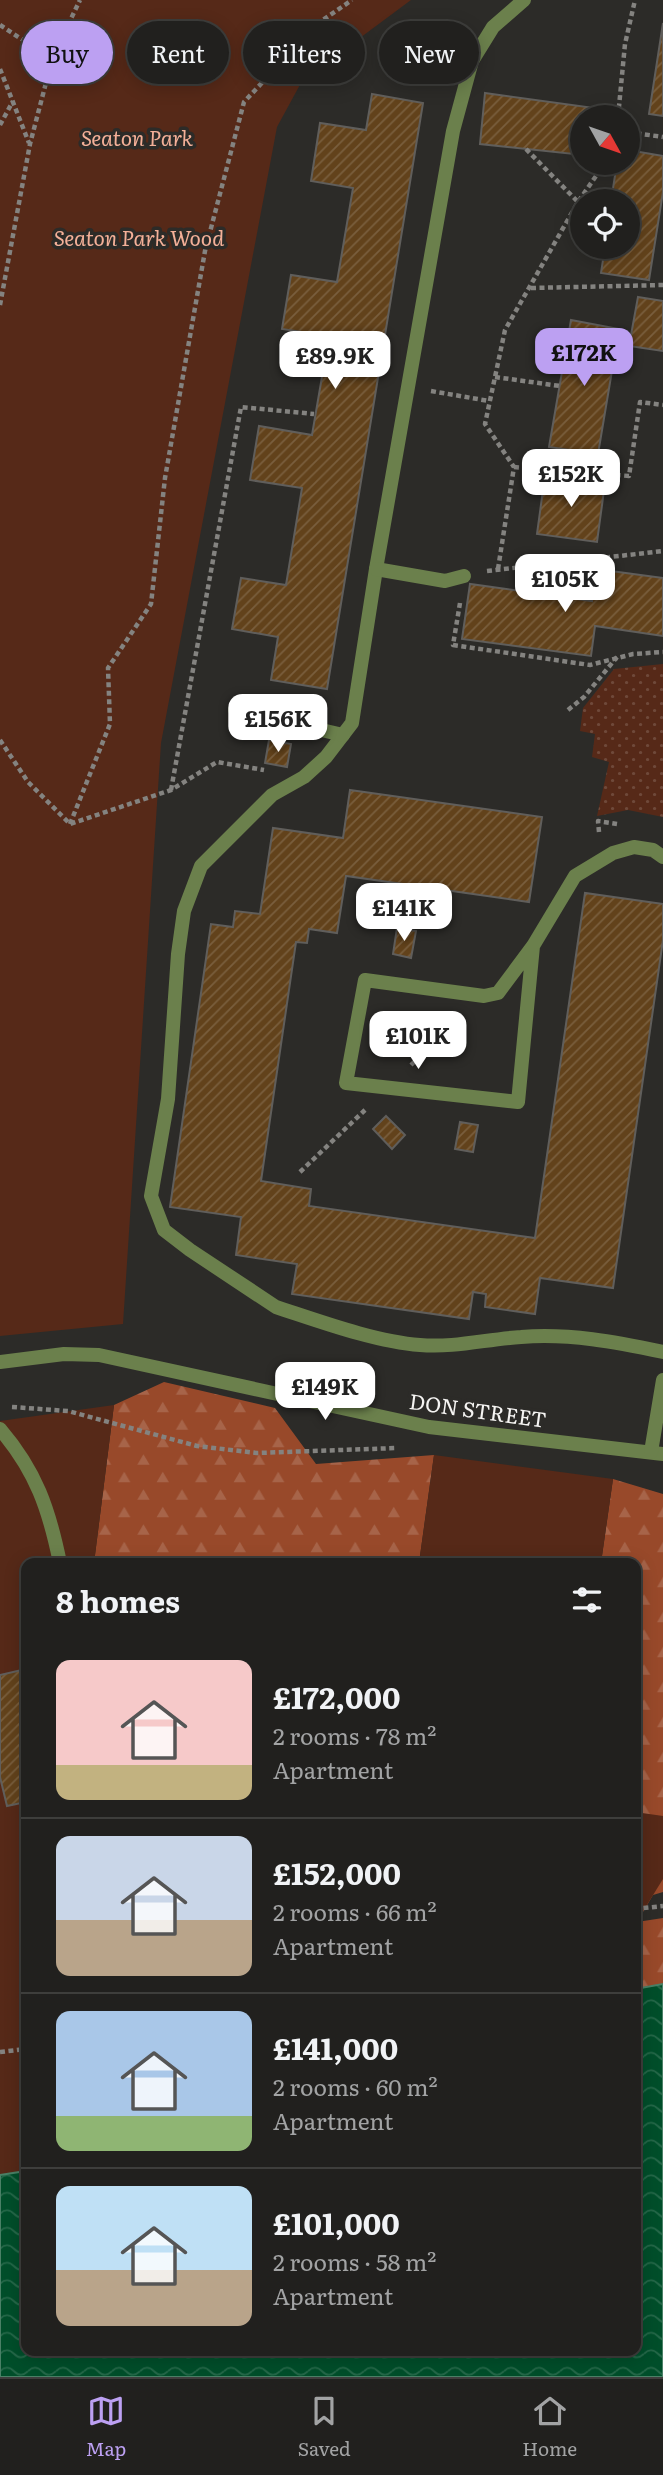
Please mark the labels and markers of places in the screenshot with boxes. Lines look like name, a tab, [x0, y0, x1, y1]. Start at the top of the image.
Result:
pin: £172K	[535, 328, 633, 388]
pin: £89.9K	[278, 332, 392, 391]
pin: £152K	[522, 449, 620, 509]
pin: £105K	[516, 554, 614, 614]
pin: £156K	[229, 694, 327, 754]
pin: £141K	[355, 884, 453, 943]
pin: £101K	[369, 1012, 467, 1071]
pin: £149K	[276, 1362, 374, 1422]

